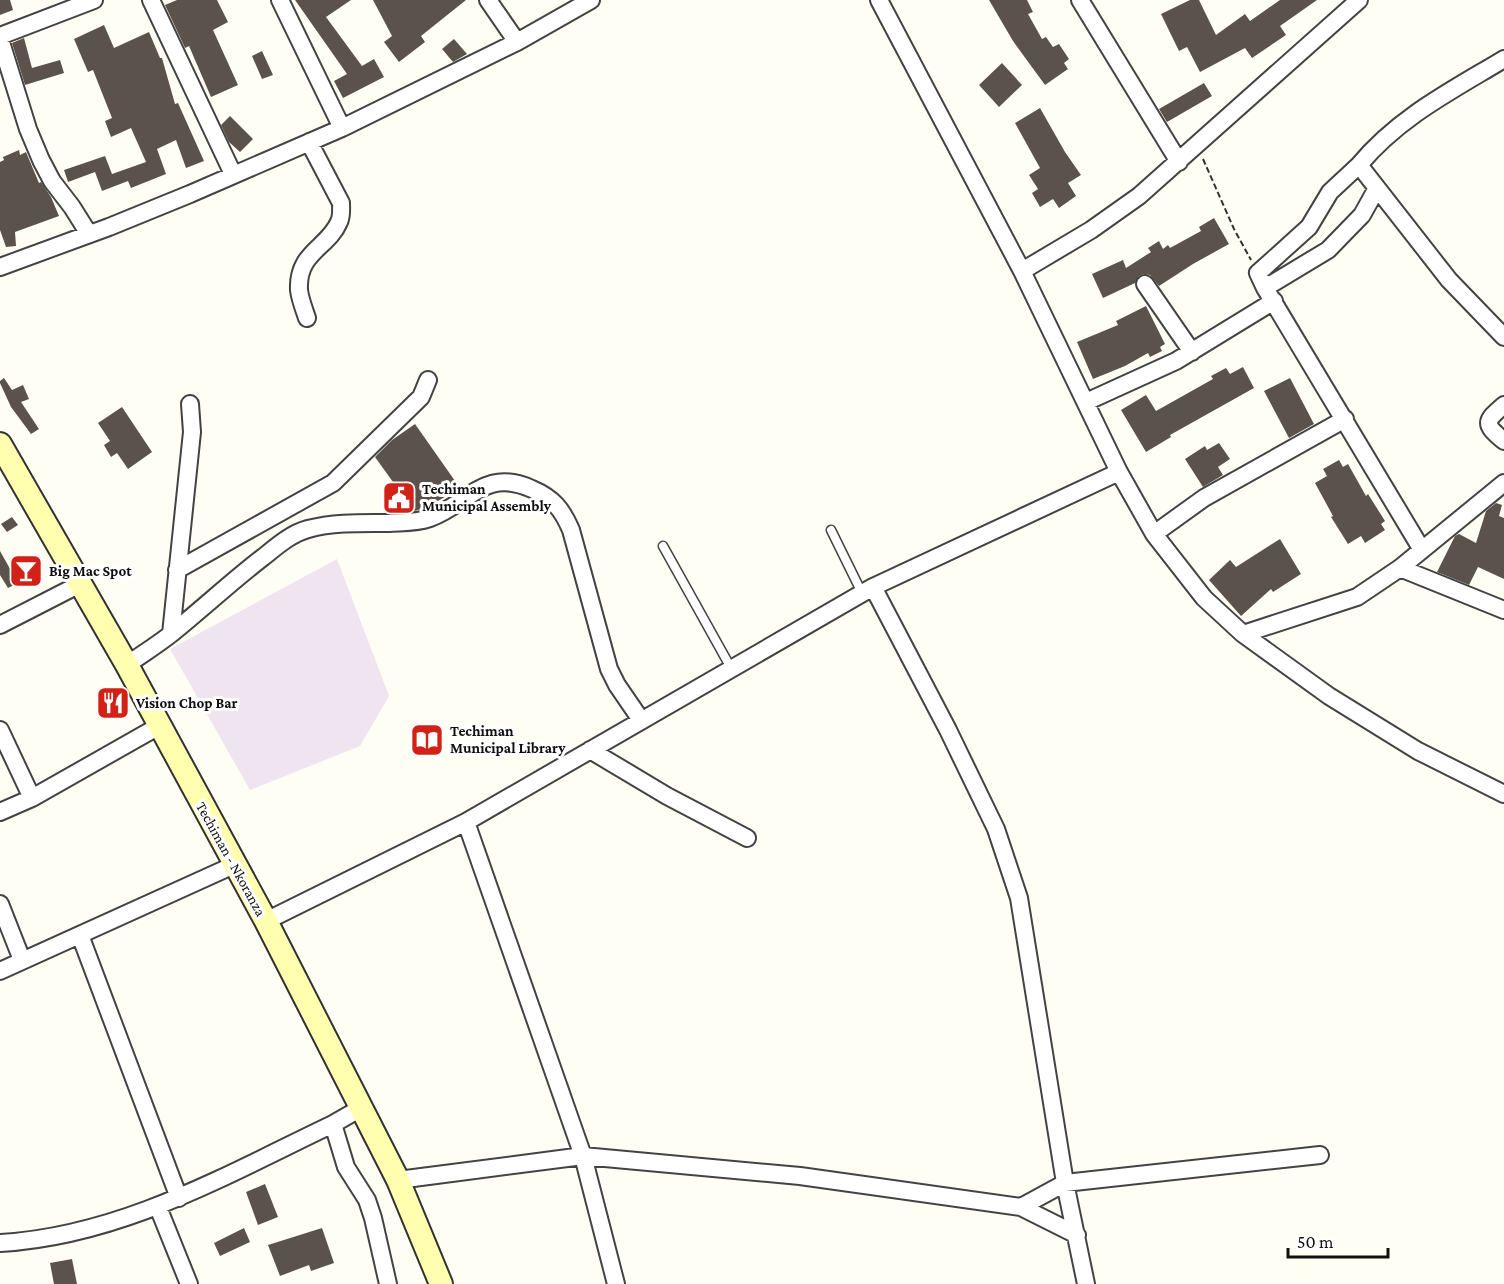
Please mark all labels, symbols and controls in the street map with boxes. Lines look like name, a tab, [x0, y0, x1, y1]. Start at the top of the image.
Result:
public building icon: Techiman Municipal Assembly	[381, 480, 417, 516]
place label: Techiman Municipal Assembly	[422, 481, 552, 514]
bar icon: Big Mac Spot	[8, 553, 44, 589]
place label: Big Mac Spot	[49, 563, 132, 579]
restaurant icon: Vision Chop Bar	[95, 685, 131, 721]
place label: Vision Chop Bar	[135, 695, 238, 711]
library icon: Techiman Municipal Library	[409, 722, 445, 758]
place label: Techiman Municipal Library	[450, 723, 566, 756]
street label: Techiman - Nkoranza	[193, 799, 269, 919]
scale bar	[1288, 1221, 1388, 1259]
text: 50 m	[1297, 1232, 1334, 1252]

